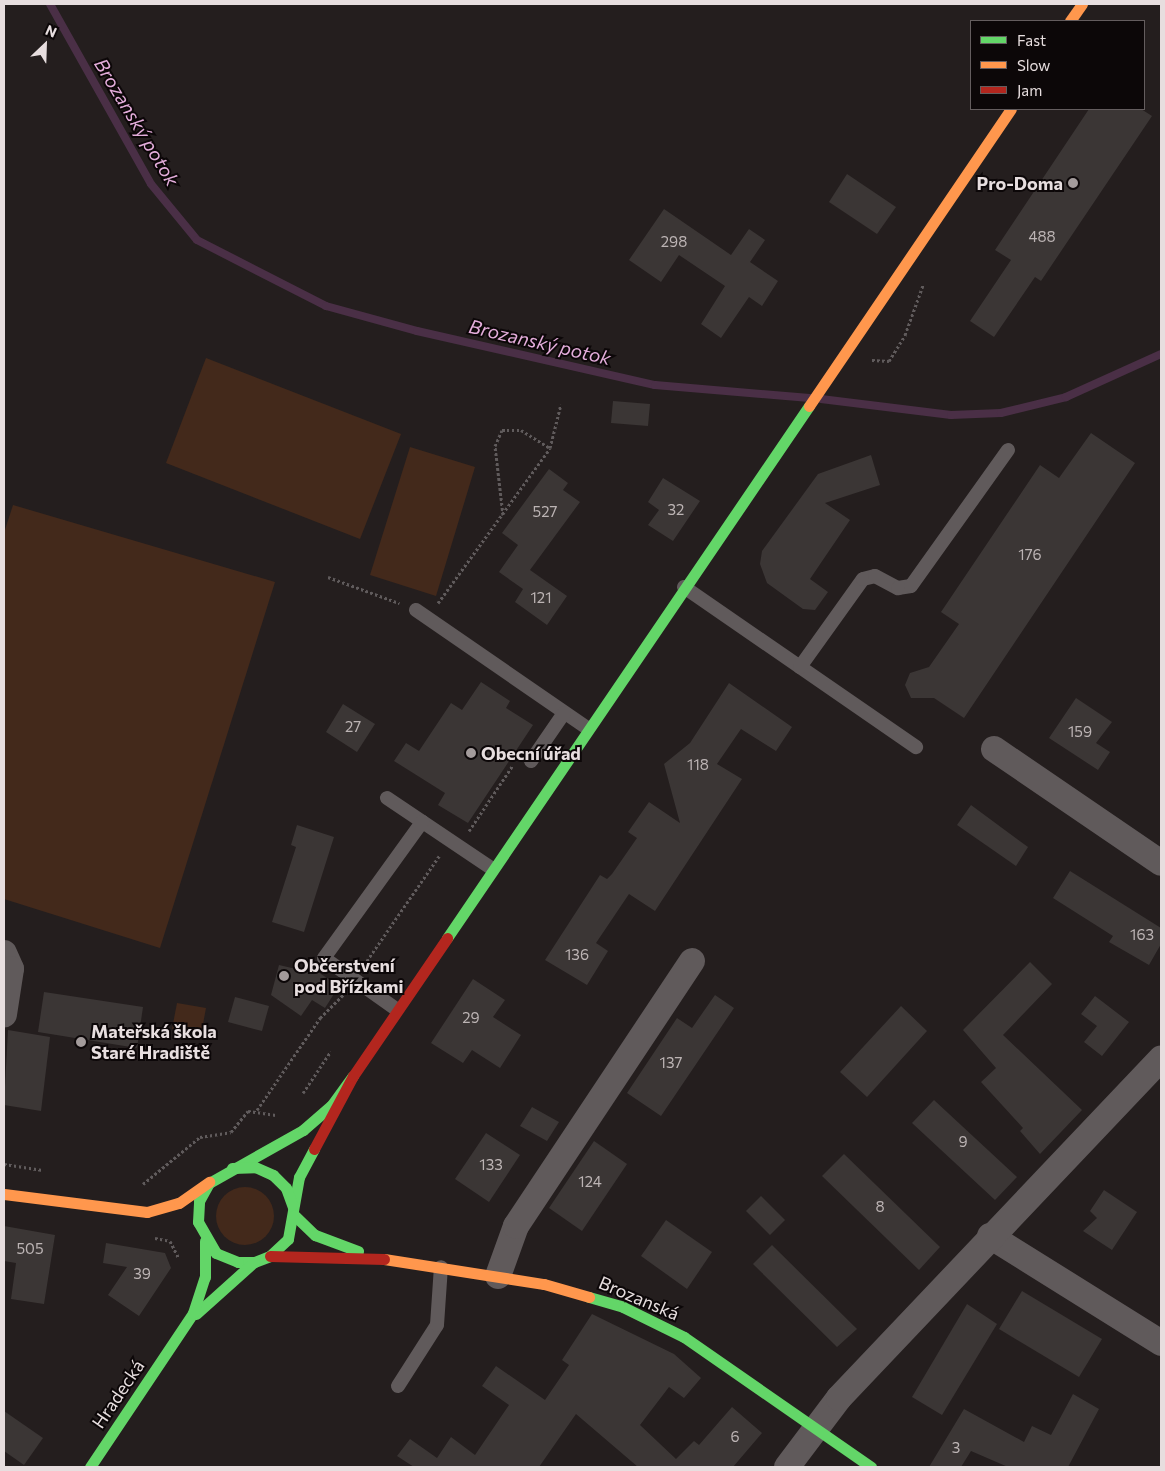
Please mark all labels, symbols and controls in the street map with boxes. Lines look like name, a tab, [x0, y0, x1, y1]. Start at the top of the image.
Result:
north arrow	[20, 20, 70, 70]
legend	[970, 20, 1145, 110]
text: N	[43, 21, 60, 41]
text: Fast	[1017, 31, 1046, 49]
water label: Brozanský potok	[90, 54, 184, 190]
text: Slow	[1017, 56, 1050, 74]
text: Jam	[1017, 81, 1042, 99]
place label: Pro-Doma	[977, 172, 1063, 194]
marker: Pro-Doma	[1067, 177, 1079, 189]
house number: 488	[1028, 228, 1056, 246]
house number: 298	[661, 233, 687, 251]
water label: Brozanský potok	[467, 315, 613, 369]
house number: 32	[668, 501, 684, 519]
house number: 527	[533, 503, 557, 521]
house number: 176	[1018, 546, 1042, 564]
house number: 121	[530, 589, 552, 607]
house number: 27	[345, 718, 361, 736]
house number: 159	[1068, 723, 1092, 741]
place label: Obecní úřad	[481, 742, 581, 764]
marker: Obecní úřad	[465, 747, 477, 759]
house number: 118	[687, 756, 709, 774]
house number: 163	[1130, 926, 1154, 944]
house number: 136	[565, 946, 589, 964]
place label: Občerstvení pod Břízkami	[294, 955, 404, 998]
marker: Občerstvení pod Břízkami	[278, 970, 290, 982]
house number: 29	[462, 1009, 480, 1027]
place label: Mateřská škola Staré Hradiště	[91, 1021, 217, 1064]
marker: Mateřská škola Staré Hradiště	[75, 1036, 87, 1048]
house number: 137	[660, 1054, 682, 1072]
house number: 9	[958, 1133, 968, 1151]
house number: 133	[479, 1156, 503, 1174]
house number: 124	[578, 1173, 602, 1191]
house number: 8	[875, 1198, 885, 1216]
house number: 505	[16, 1240, 44, 1258]
house number: 39	[133, 1265, 151, 1283]
street label: Brozanská	[596, 1271, 682, 1325]
street label: Hradecká	[87, 1356, 149, 1432]
house number: 6	[730, 1428, 740, 1446]
house number: 3	[952, 1439, 960, 1457]

